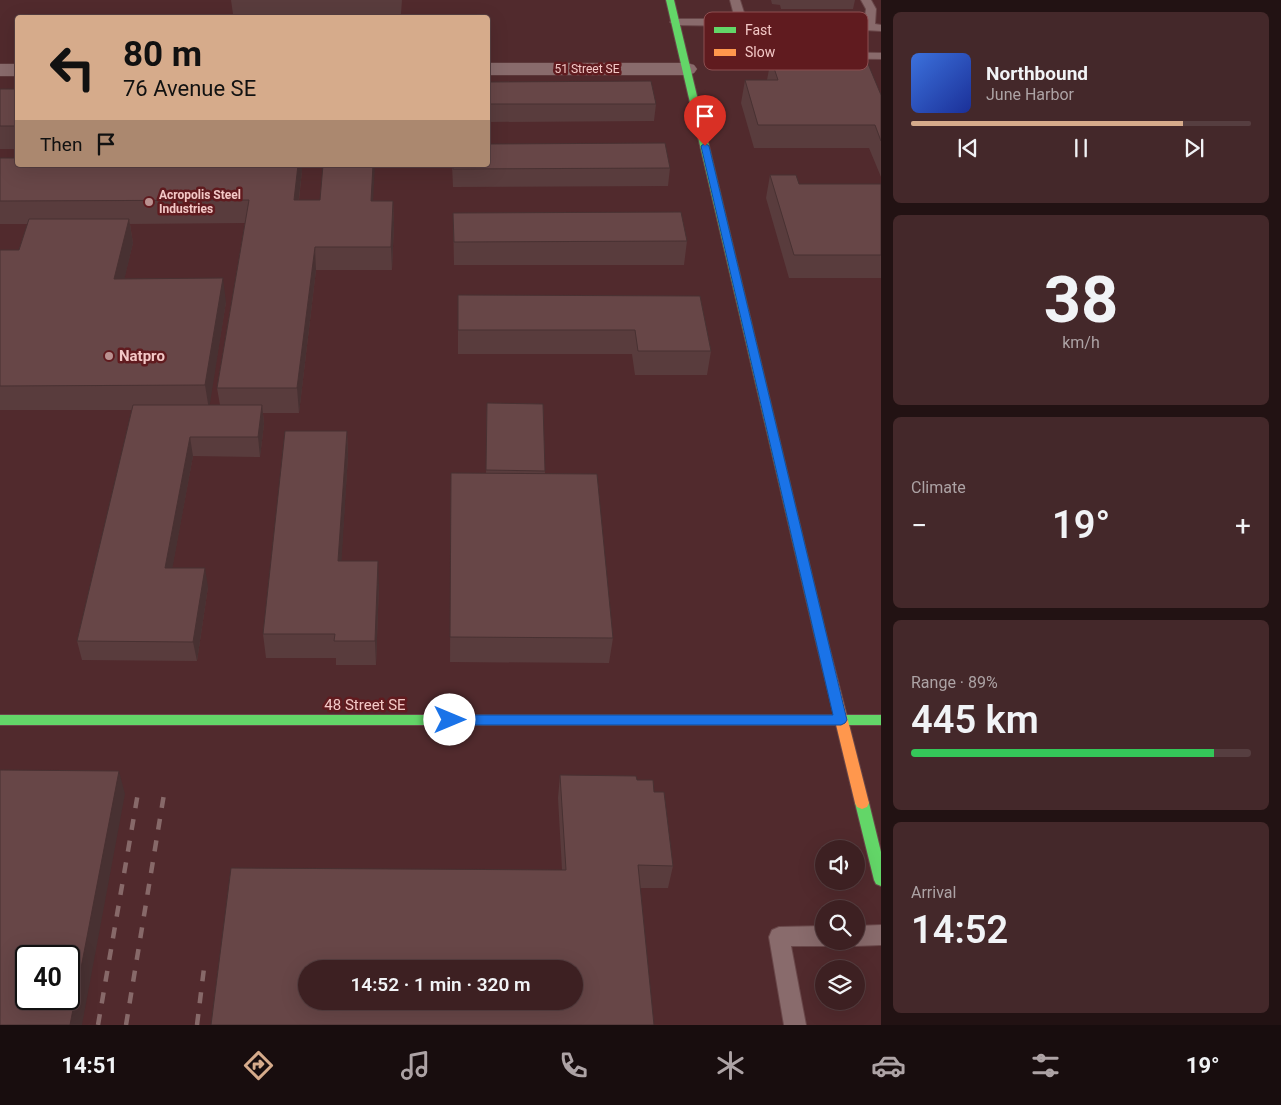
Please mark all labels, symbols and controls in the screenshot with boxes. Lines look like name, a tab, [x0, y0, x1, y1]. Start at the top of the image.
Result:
legend	[704, 12, 868, 70]
text: Fast	[745, 22, 772, 38]
text: 80 m	[123, 34, 202, 75]
icon: left	[40, 35, 105, 100]
text: Slow	[745, 44, 776, 60]
street label: 51 Street SE	[554, 62, 620, 76]
text: Northbound	[986, 62, 1088, 85]
text: 76 Avenue SE	[123, 76, 256, 101]
text: June Harbor	[986, 85, 1074, 104]
pin	[684, 95, 726, 146]
icon: arrive	[691, 102, 719, 130]
icon: arrive	[92, 130, 120, 158]
text: Then	[40, 133, 82, 156]
icon: previous	[954, 134, 982, 162]
icon: pause	[1067, 134, 1095, 162]
icon: next	[1180, 134, 1208, 162]
place label: Acropolis Steel Industries	[159, 188, 241, 216]
marker: Acropolis Steel Industries	[143, 196, 155, 208]
text: 38	[1044, 262, 1118, 338]
text: km/h	[1062, 333, 1100, 352]
place label: Natpro	[119, 347, 165, 365]
marker: Natpro	[103, 350, 115, 362]
text: Climate	[911, 478, 966, 497]
text: 19°	[1052, 503, 1110, 547]
text: −	[911, 509, 927, 542]
text: +	[1235, 509, 1251, 542]
text: Range · 89%	[911, 673, 998, 692]
position arrow	[423, 693, 475, 745]
street label: 48 Street SE	[324, 696, 406, 714]
text: 445 km	[911, 698, 1039, 742]
map controls	[815, 840, 865, 1010]
button: sound	[815, 840, 865, 890]
text: Arrival	[911, 883, 956, 902]
button: search	[815, 900, 865, 950]
text: 14:52	[911, 908, 1008, 952]
speed limit sign: 40	[15, 945, 80, 1010]
button: layers	[815, 960, 865, 1010]
text: 14:52 · 1 min · 320 m	[350, 973, 531, 996]
icon: directions	[241, 1048, 276, 1083]
icon: music	[398, 1048, 433, 1083]
icon: phone	[556, 1048, 591, 1083]
icon: climate	[713, 1048, 748, 1083]
icon: car	[871, 1048, 906, 1083]
icon: filters	[1028, 1048, 1063, 1083]
text: 14:51	[61, 1053, 118, 1078]
text: 19°	[1186, 1053, 1220, 1078]

